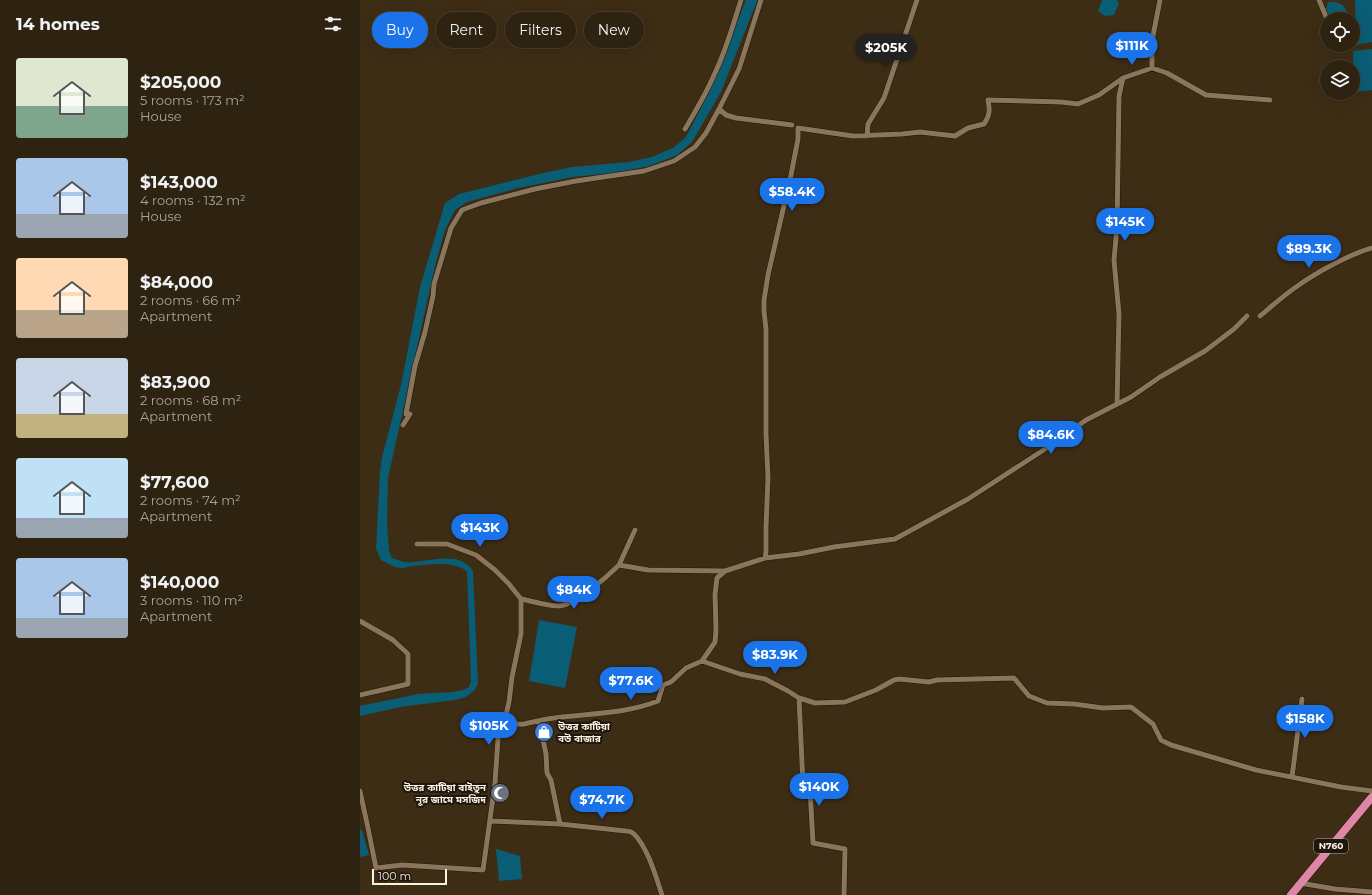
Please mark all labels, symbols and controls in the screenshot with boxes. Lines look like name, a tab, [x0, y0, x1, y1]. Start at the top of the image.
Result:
chip: Buy	[372, 12, 428, 48]
chip: Rent	[436, 12, 497, 48]
chip: Filters	[505, 12, 576, 48]
chip: New	[584, 12, 644, 48]
map controls	[1320, 12, 1360, 100]
button: locate	[1320, 12, 1360, 52]
icon: filters	[322, 13, 344, 35]
text: 14 homes	[16, 14, 100, 34]
pin: $111K	[1104, 32, 1160, 66]
pin: $205K	[858, 34, 914, 68]
text: $111K	[1115, 37, 1149, 53]
text: $205K	[865, 39, 907, 55]
button: layers	[1320, 60, 1360, 100]
text: $205,000	[140, 72, 221, 92]
icon: home	[48, 74, 96, 122]
text: 5 rooms · 173 m²	[140, 92, 245, 108]
text: House	[140, 108, 182, 124]
text: $143,000	[140, 172, 218, 192]
icon: home	[48, 174, 96, 222]
pin: $58.4K	[759, 178, 825, 212]
text: $58.4K	[769, 183, 815, 199]
text: 4 rooms · 132 m²	[140, 192, 246, 208]
text: House	[140, 208, 182, 224]
pin: $145K	[1097, 208, 1153, 242]
text: $145K	[1105, 213, 1145, 229]
pin: $89.3K	[1276, 235, 1342, 269]
text: $89.3K	[1286, 240, 1332, 256]
text: $84,000	[140, 272, 213, 292]
icon: home	[48, 274, 96, 322]
text: 2 rooms · 66 m²	[140, 292, 241, 308]
text: Apartment	[140, 308, 212, 324]
text: $83,900	[140, 372, 211, 392]
icon: home	[48, 374, 96, 422]
text: 2 rooms · 68 m²	[140, 392, 241, 408]
text: Apartment	[140, 408, 212, 424]
pin: $84.6K	[1018, 421, 1084, 455]
text: $84.6K	[1027, 426, 1075, 442]
text: $77,600	[140, 472, 209, 492]
icon: home	[48, 474, 96, 522]
text: 2 rooms · 74 m²	[140, 492, 241, 508]
text: Apartment	[140, 508, 212, 524]
pin: $143K	[452, 514, 508, 548]
text: $143K	[460, 519, 500, 535]
text: $140,000	[140, 572, 219, 592]
icon: home	[48, 574, 96, 622]
pin: $84K	[550, 576, 598, 610]
text: $84K	[556, 581, 592, 597]
text: 3 rooms · 110 m²	[140, 592, 243, 608]
text: Apartment	[140, 608, 212, 624]
pin: $83.9K	[742, 641, 808, 675]
text: $83.9K	[752, 646, 798, 662]
pin: $77.6K	[598, 667, 664, 701]
text: $77.6K	[609, 672, 653, 688]
pin: $158K	[1277, 705, 1333, 739]
text: $158K	[1285, 710, 1325, 726]
pin: $105K	[461, 712, 517, 746]
text: $105K	[469, 717, 509, 733]
place label: উত্তর কাটিয়া বউ বাজার	[557, 720, 610, 745]
shop icon: উত্তর কাটিয়া বউ বাজার	[533, 721, 555, 743]
pin: $140K	[791, 773, 847, 807]
text: $140K	[799, 778, 839, 794]
place label: উত্তর কাটিয়া বাইতুন নূর জামে মসজিদ	[403, 781, 487, 806]
mosque icon: উত্তর কাটিয়া বাইতুন নূর জামে মসজিদ	[489, 782, 511, 804]
pin: $74.7K	[569, 786, 635, 820]
text: $74.7K	[579, 791, 625, 807]
road number: N760	[1314, 839, 1348, 853]
scale bar	[372, 867, 447, 886]
text: 100 m	[378, 869, 411, 883]

